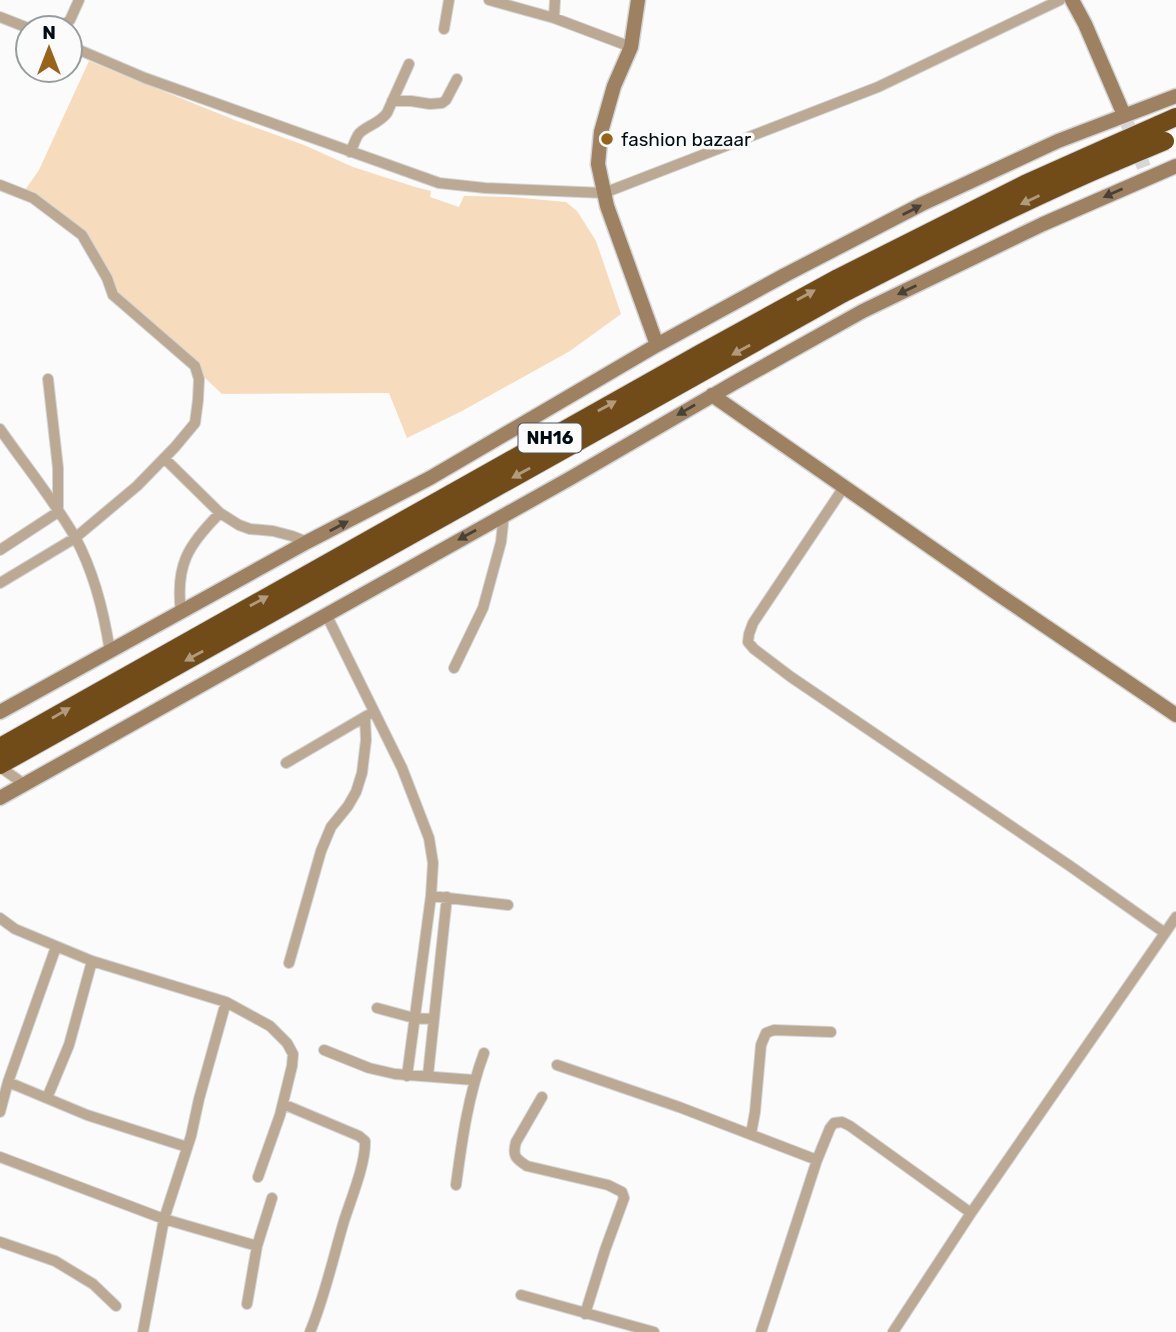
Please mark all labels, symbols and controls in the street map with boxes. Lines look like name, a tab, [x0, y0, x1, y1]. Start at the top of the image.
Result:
north arrow	[14, 14, 84, 84]
text: N	[42, 21, 56, 44]
place label: fashion bazaar	[621, 128, 752, 151]
marker: fashion bazaar	[599, 131, 615, 147]
one-way arrow	[1103, 187, 1123, 199]
one-way arrow	[1020, 194, 1040, 205]
one-way arrow	[902, 204, 922, 215]
one-way arrow	[897, 284, 917, 296]
one-way arrow	[796, 290, 816, 301]
one-way arrow	[731, 344, 751, 356]
one-way arrow	[597, 400, 617, 412]
one-way arrow	[676, 404, 696, 416]
road number: NH16	[518, 424, 582, 452]
one-way arrow	[511, 467, 531, 479]
one-way arrow	[329, 520, 348, 532]
one-way arrow	[457, 529, 477, 541]
one-way arrow	[249, 595, 269, 607]
one-way arrow	[185, 650, 204, 662]
one-way arrow	[51, 707, 71, 719]

